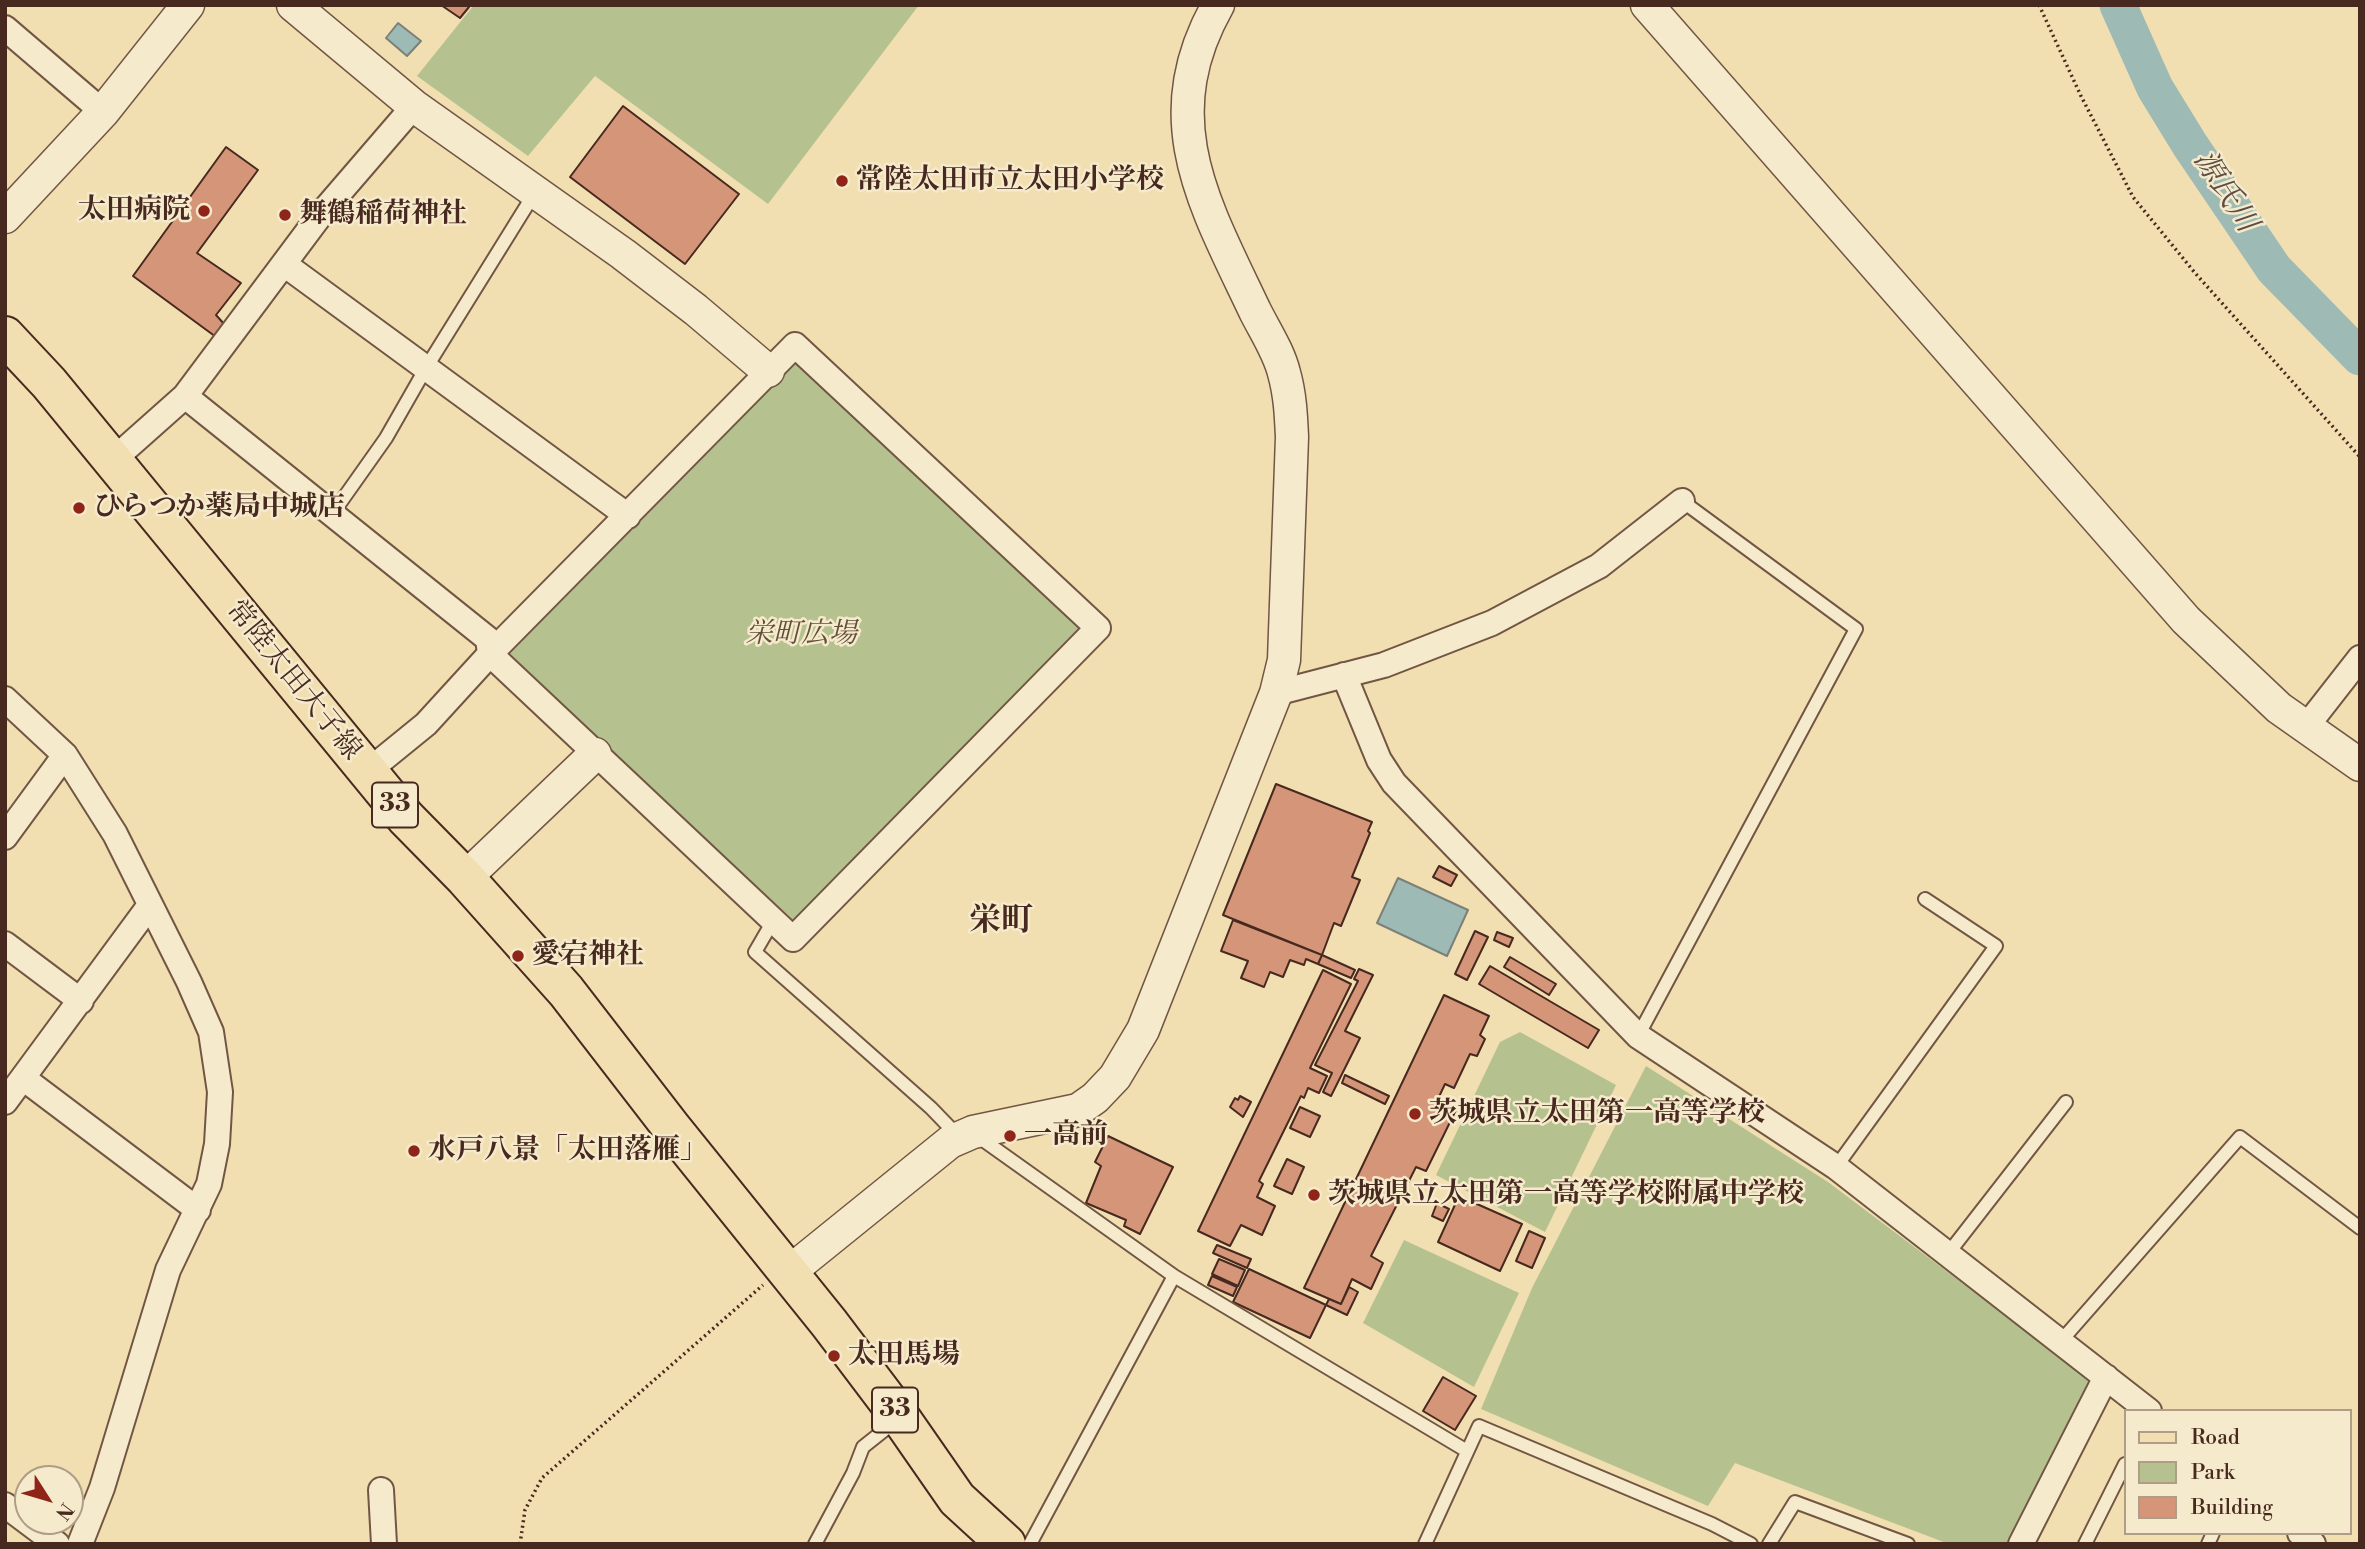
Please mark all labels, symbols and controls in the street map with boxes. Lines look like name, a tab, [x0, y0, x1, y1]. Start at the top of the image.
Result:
water label: 源氏川	[2184, 144, 2264, 240]
place label: 常陸太田市立太田小学校	[856, 164, 1164, 198]
marker: 常陸太田市立太田小学校	[834, 173, 850, 189]
place label: 太田病院	[78, 194, 190, 228]
place label: 舞鶴稲荷神社	[299, 198, 467, 232]
marker: 太田病院	[196, 203, 212, 219]
marker: 舞鶴稲荷神社	[277, 207, 293, 223]
place label: ひらつか薬局中城店	[93, 491, 345, 525]
marker: ひらつか薬局中城店	[71, 500, 87, 516]
street label: 常陸太田大子線	[218, 594, 368, 768]
park label: 栄町広場	[745, 618, 857, 652]
road number: 33	[372, 782, 418, 828]
district label: 栄町	[969, 903, 1033, 941]
place label: 愛宕神社	[532, 939, 644, 973]
marker: 愛宕神社	[510, 948, 526, 964]
place label: 茨城県立太田第一高等学校	[1429, 1097, 1765, 1131]
marker: 茨城県立太田第一高等学校	[1407, 1106, 1423, 1122]
place label: 一高前	[1024, 1119, 1108, 1153]
marker: 一高前	[1002, 1128, 1018, 1144]
place label: 水戸八景「太田落雁」	[428, 1134, 708, 1168]
marker: 水戸八景「太田落雁」	[406, 1143, 422, 1159]
place label: 茨城県立太田第一高等学校附属中学校	[1328, 1178, 1804, 1212]
marker: 茨城県立太田第一高等学校附属中学校	[1306, 1187, 1322, 1203]
place label: 太田馬場	[848, 1339, 960, 1373]
marker: 太田馬場	[826, 1348, 842, 1364]
road number: 33	[872, 1387, 918, 1432]
legend	[2124, 1409, 2351, 1535]
text: Road	[2191, 1425, 2240, 1451]
text: Park	[2191, 1460, 2235, 1486]
north arrow	[14, 1465, 84, 1535]
text: Building	[2191, 1495, 2273, 1521]
text: N	[50, 1498, 78, 1525]

